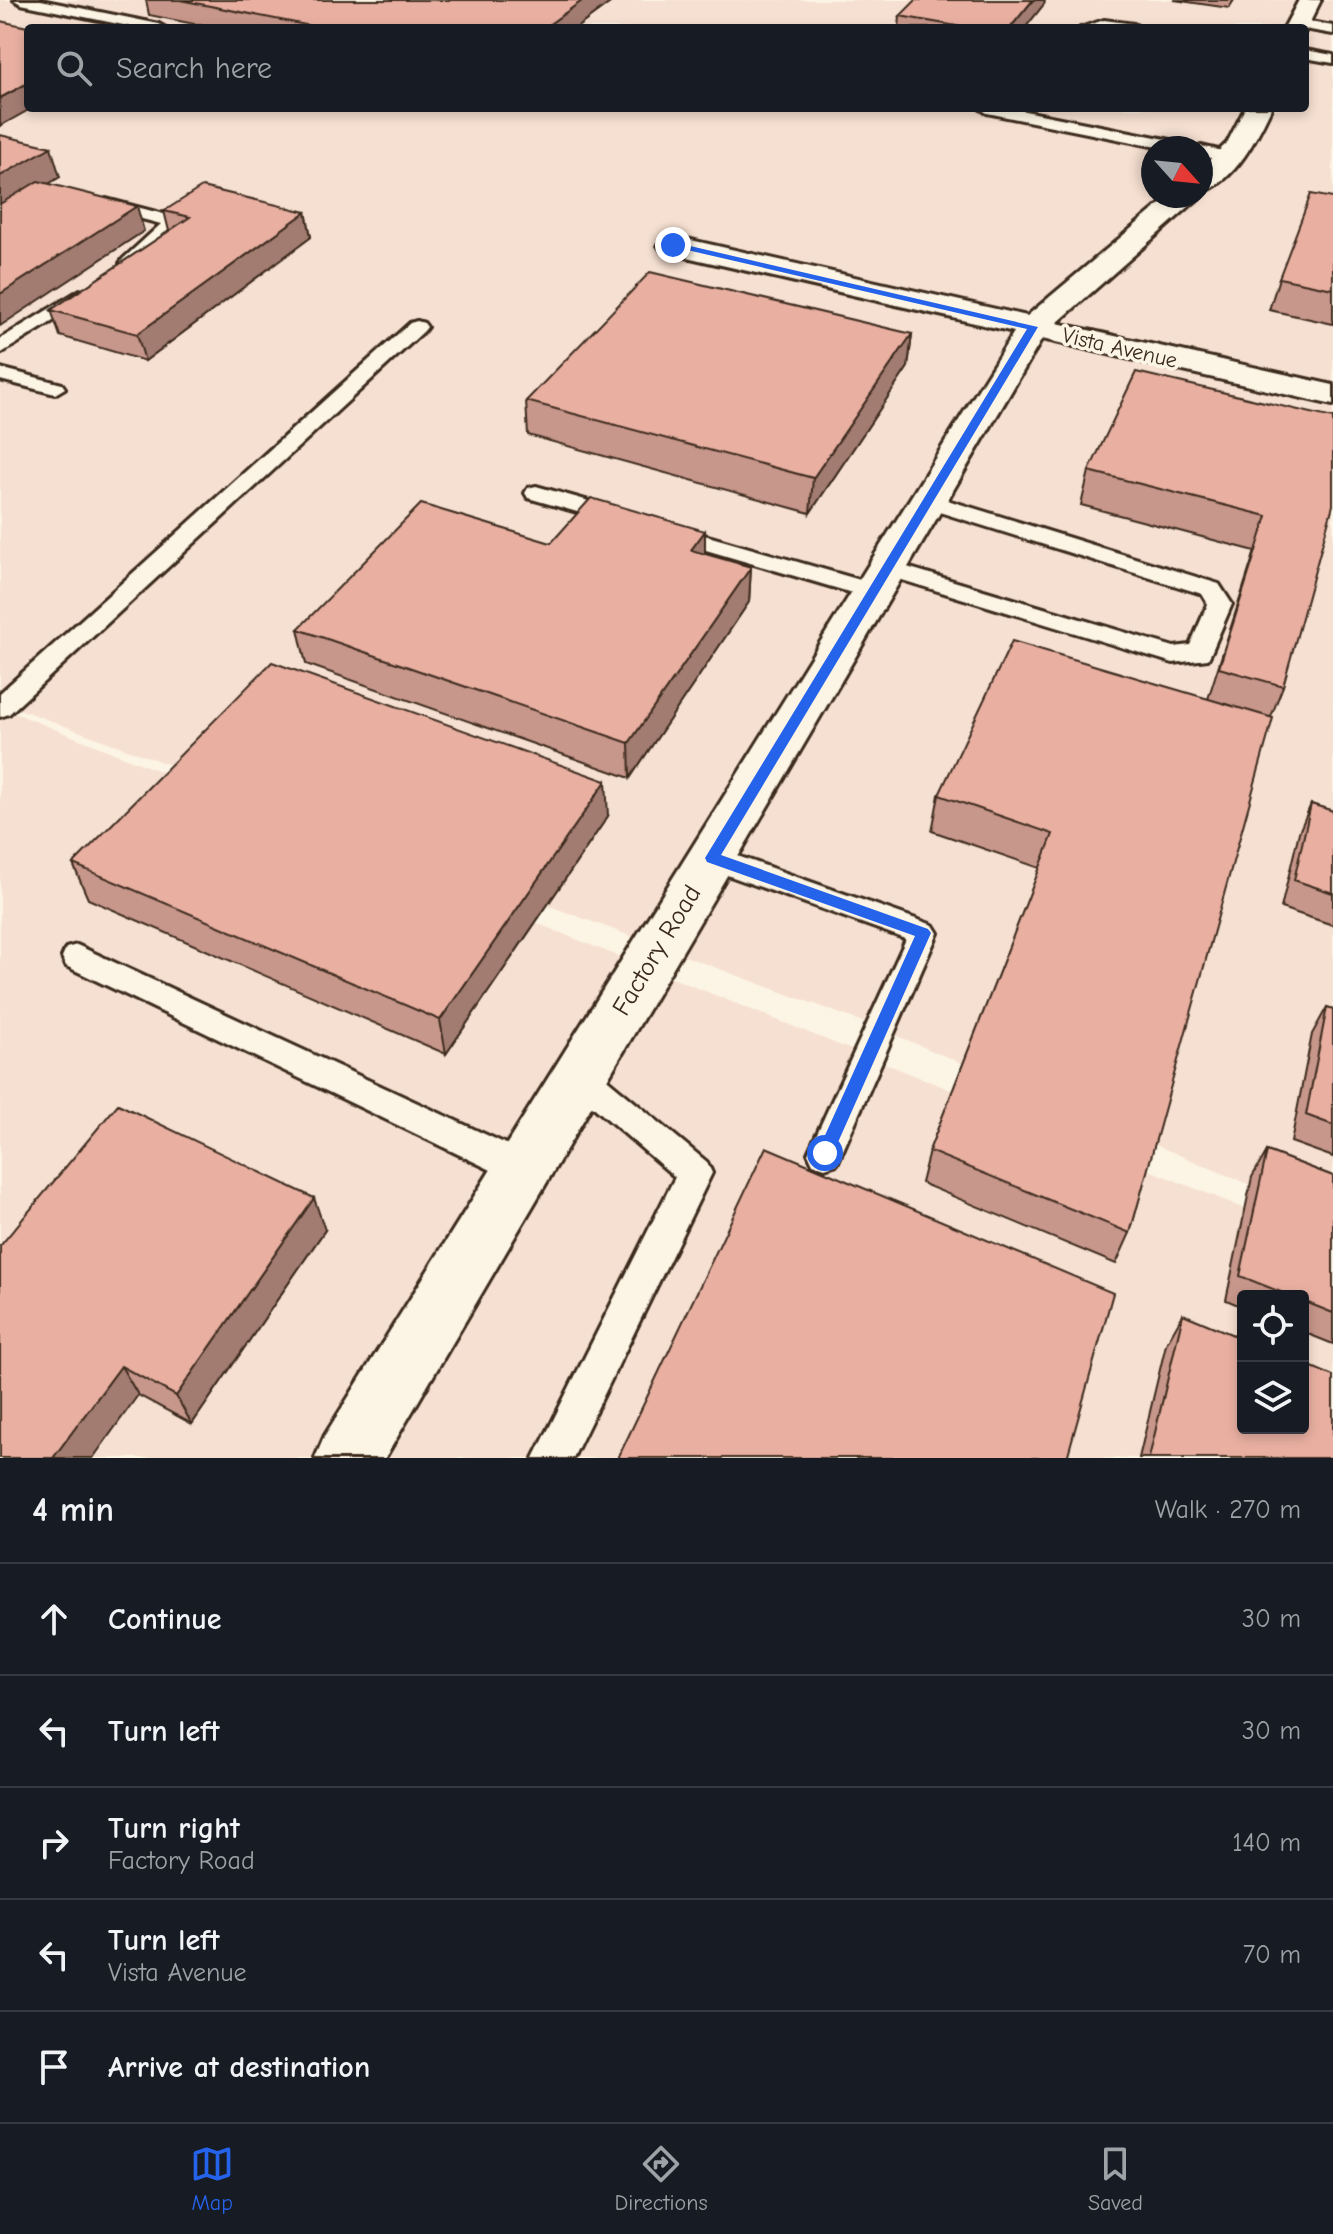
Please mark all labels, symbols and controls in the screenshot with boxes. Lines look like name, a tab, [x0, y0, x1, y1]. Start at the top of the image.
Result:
search box	[24, 24, 1309, 112]
icon: search	[52, 46, 96, 90]
text: Search here	[116, 51, 272, 86]
north arrow	[1141, 136, 1213, 208]
route end	[655, 227, 691, 263]
street label: Vista Avenue	[1060, 322, 1180, 374]
street label: Factory Road	[606, 880, 707, 1021]
route start	[807, 1135, 843, 1171]
map controls	[1237, 1290, 1309, 1434]
button: locate	[1237, 1290, 1309, 1362]
button: layers	[1237, 1362, 1309, 1434]
text: 4 min	[32, 1490, 114, 1530]
text: Walk · 270 m	[1155, 1495, 1301, 1525]
icon: ahead	[32, 1597, 76, 1641]
text: Continue	[108, 1602, 222, 1637]
text: 30 m	[1242, 1604, 1301, 1634]
icon: left	[32, 1709, 76, 1753]
text: Turn left	[108, 1714, 220, 1749]
text: 30 m	[1242, 1716, 1301, 1746]
text: Turn right	[108, 1811, 240, 1846]
icon: right	[32, 1821, 76, 1865]
text: 140 m	[1232, 1828, 1301, 1858]
text: Factory Road	[108, 1846, 255, 1876]
text: Turn left	[108, 1923, 220, 1958]
icon: left	[32, 1933, 76, 1977]
text: 70 m	[1243, 1940, 1301, 1970]
text: Vista Avenue	[108, 1958, 247, 1988]
icon: arrive	[32, 2045, 76, 2089]
text: Arrive at destination	[108, 2050, 370, 2085]
tab: Map	[190, 2142, 234, 2216]
tab: Directions	[615, 2142, 708, 2216]
tab: Saved	[1088, 2142, 1143, 2216]

